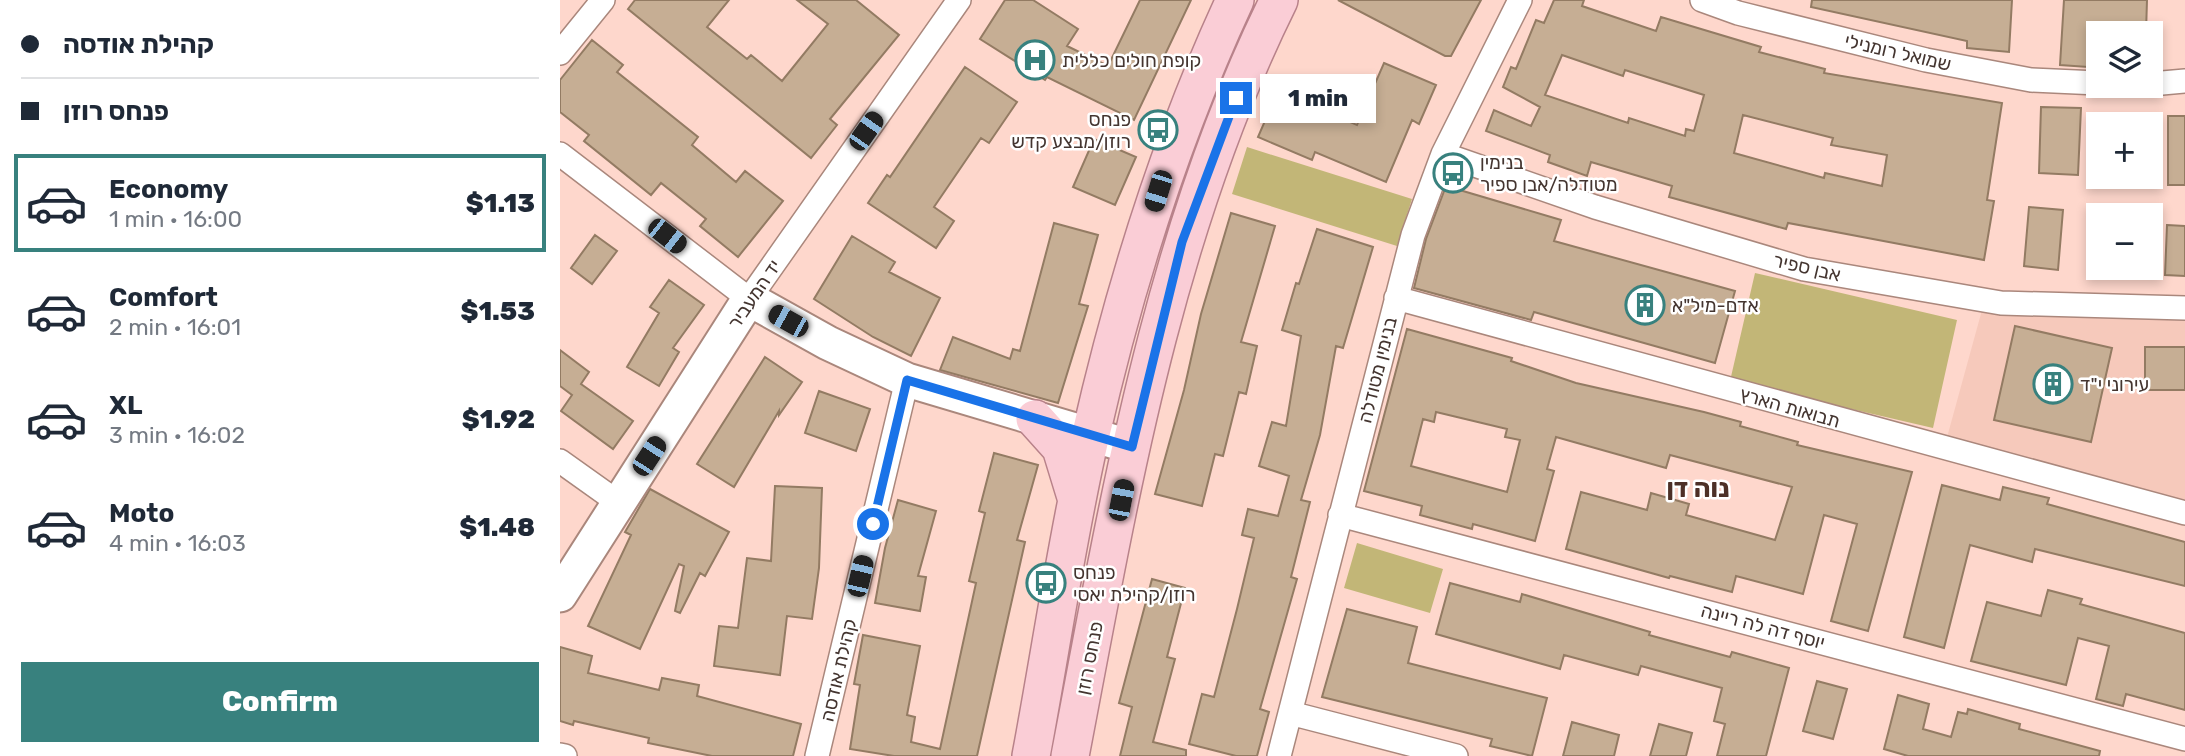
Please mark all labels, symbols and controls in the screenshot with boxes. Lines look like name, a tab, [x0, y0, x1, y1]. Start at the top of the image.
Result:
map controls	[2086, 21, 2163, 280]
button: layers	[2086, 21, 2163, 98]
text: קהילת אודסה	[63, 29, 214, 60]
street label: שמואל רומנילי	[1842, 29, 1953, 76]
hospital icon: קופת חולים כללית	[1014, 39, 1056, 81]
place label: קופת חולים כללית	[1062, 49, 1201, 72]
callout: 1 min	[1260, 74, 1376, 122]
route end	[1220, 82, 1252, 114]
text: 1 min	[1288, 84, 1348, 112]
text: פנחס רוזן	[63, 96, 169, 127]
car	[846, 108, 887, 154]
place label: פנחס רוזן/מבצע קדש	[1011, 108, 1131, 153]
bus stop icon: פנחס רוזן/מבצע קדש	[1137, 109, 1179, 151]
button: +	[2086, 112, 2163, 189]
place label: בנימין מטודלה/אבן ספיר	[1480, 151, 1618, 196]
bus stop icon: בנימין מטודלה/אבן ספיר	[1432, 152, 1474, 194]
car	[1142, 168, 1175, 214]
icon: car	[25, 172, 88, 235]
text: Economy	[109, 174, 228, 205]
text: $1.13	[466, 188, 535, 219]
button: −	[2086, 203, 2163, 280]
text: 1 min · 16:00	[109, 205, 242, 233]
car	[644, 215, 691, 257]
street label: אבן ספיר	[1771, 249, 1843, 286]
street label: יד המעביר	[723, 255, 786, 333]
icon: car	[25, 280, 88, 343]
text: Comfort	[109, 282, 218, 313]
building icon: אדם-מיל"א	[1624, 284, 1666, 326]
place label: אדם-מיל"א	[1672, 294, 1759, 317]
text: $1.53	[460, 296, 535, 327]
car	[765, 302, 812, 340]
text: 2 min · 16:01	[109, 313, 241, 341]
street label: בנימין מטודלה	[1353, 315, 1402, 426]
building icon: עירוני י"ד	[2032, 363, 2074, 405]
place label: עירוני י"ד	[2080, 373, 2149, 396]
street label: תבואות הארץ	[1737, 382, 1843, 433]
icon: car	[25, 388, 88, 451]
text: XL	[109, 390, 142, 421]
text: $1.92	[462, 404, 535, 435]
text: 3 min · 16:02	[109, 421, 245, 449]
car	[629, 433, 670, 479]
district label: נוה דן	[1666, 473, 1730, 504]
car	[1107, 477, 1136, 523]
icon: car	[25, 496, 88, 559]
text: Moto	[109, 498, 174, 529]
route start	[857, 508, 889, 540]
text: $1.48	[459, 512, 535, 543]
text: 4 min · 16:03	[109, 529, 246, 557]
car	[846, 553, 875, 599]
place label: פנחס רוזן/קהילת יאסי	[1073, 561, 1196, 606]
bus stop icon: פנחס רוזן/קהילת יאסי	[1025, 562, 1067, 604]
street label: יוסף דה לה ריינה	[1698, 599, 1827, 654]
street label: קהילת אודסה	[815, 616, 862, 724]
street label: פנחס רוזן	[1071, 619, 1108, 697]
button: Confirm	[21, 662, 539, 742]

